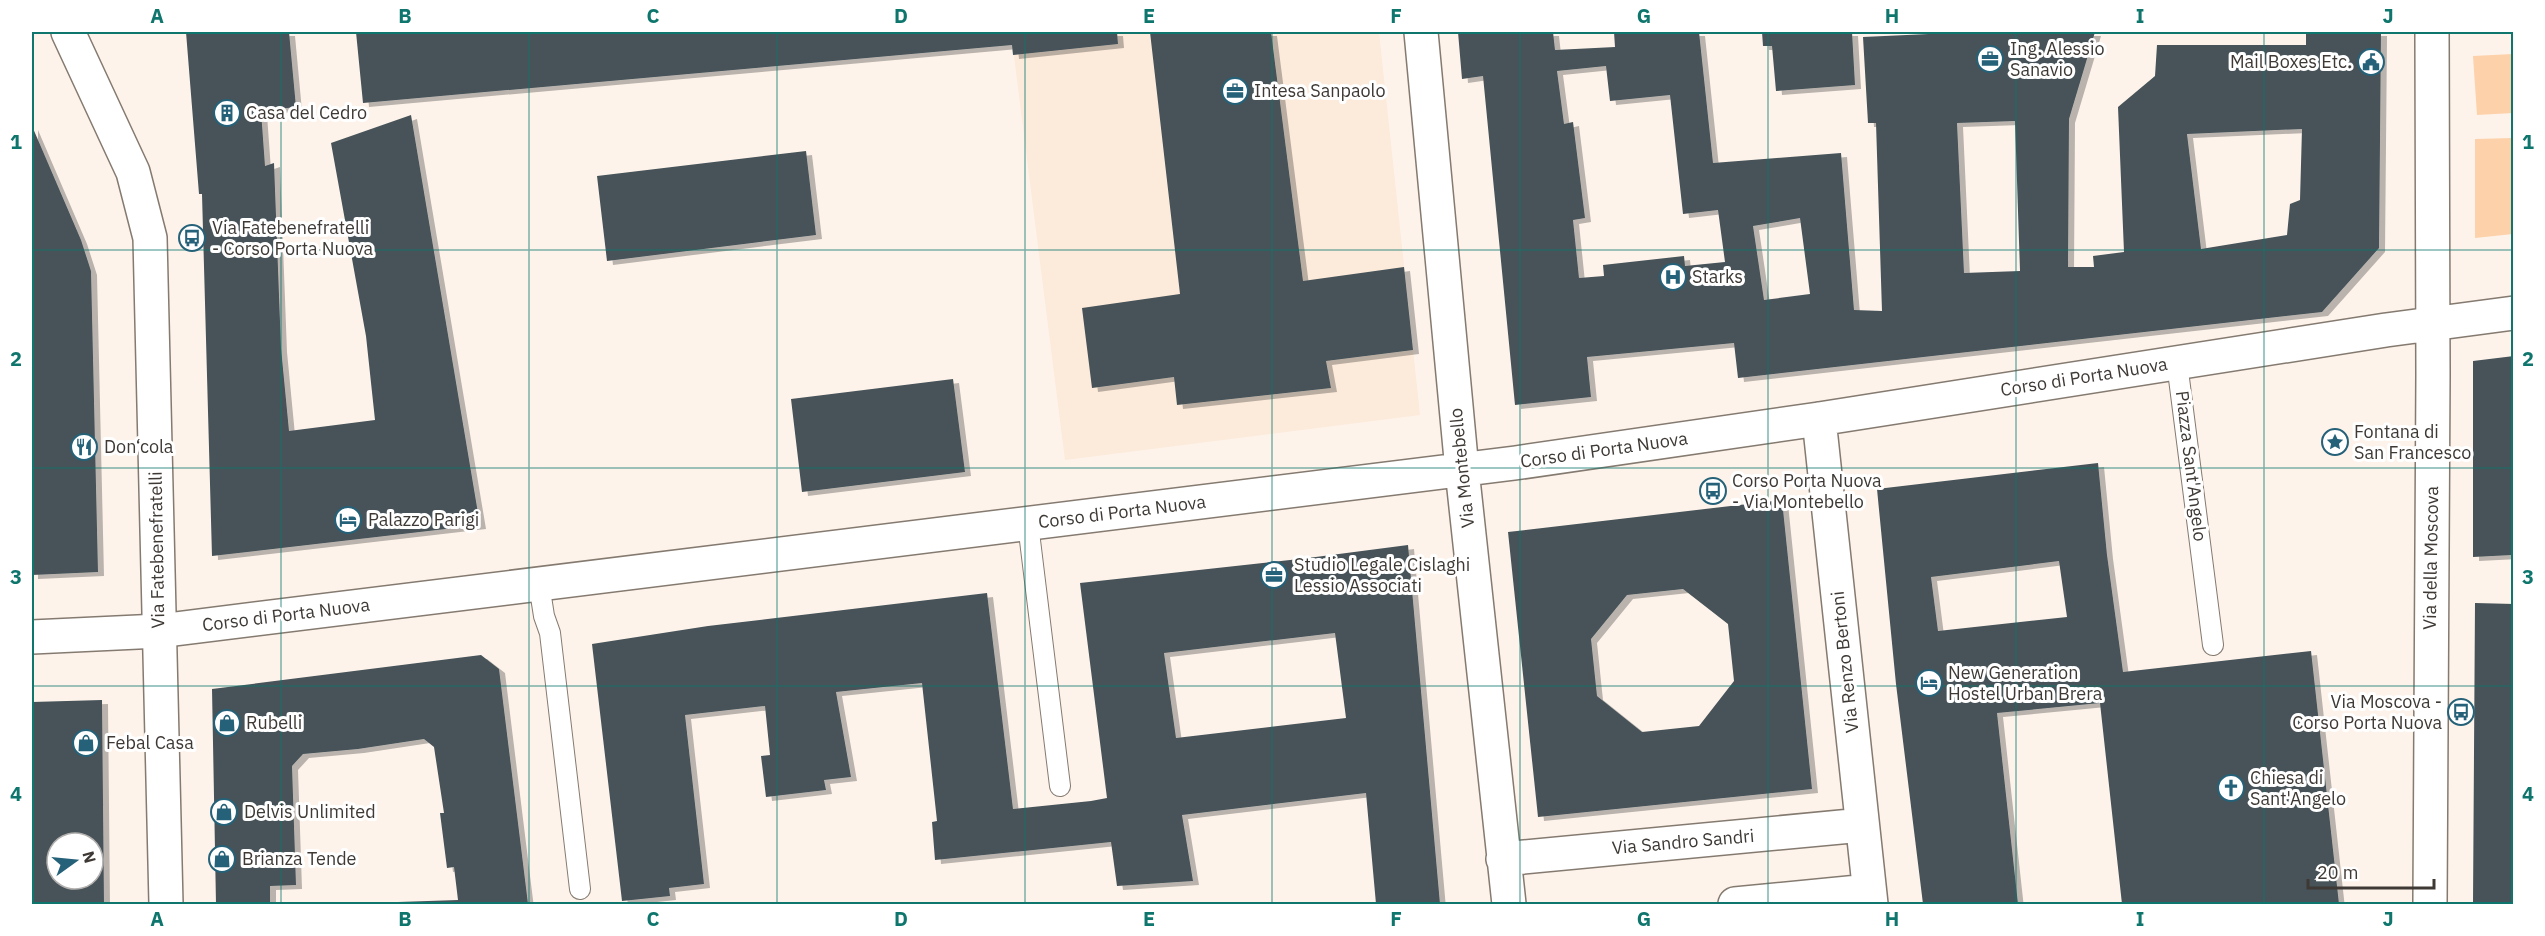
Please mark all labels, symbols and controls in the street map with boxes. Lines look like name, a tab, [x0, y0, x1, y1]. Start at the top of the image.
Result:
text: A	[150, 2, 164, 29]
text: B	[398, 2, 412, 29]
text: C	[646, 2, 660, 29]
text: D	[894, 2, 908, 29]
text: E	[1143, 2, 1155, 29]
text: F	[1390, 2, 1402, 29]
text: G	[1637, 2, 1651, 29]
text: H	[1885, 2, 1899, 29]
text: I	[2136, 2, 2144, 29]
text: J	[2382, 2, 2394, 29]
place label: Ing. Alessio Sanavio	[2010, 37, 2105, 81]
office icon: Ing. Alessio Sanavio	[1975, 44, 2005, 74]
public building icon: Mail Boxes Etc.	[2356, 47, 2386, 77]
place label: Mail Boxes Etc.	[2230, 50, 2352, 73]
office icon: Intesa Sanpaolo	[1220, 76, 1250, 106]
place label: Intesa Sanpaolo	[1254, 79, 1386, 102]
building icon: Casa del Cedro	[212, 98, 242, 128]
place label: Casa del Cedro	[246, 101, 367, 124]
text: 1	[10, 128, 22, 155]
text: 1	[2522, 128, 2534, 155]
place label: Via Fatebenefratelli - Corso Porta Nuova	[212, 216, 373, 260]
bus stop icon: Via Fatebenefratelli - Corso Porta Nuova	[177, 223, 207, 253]
hospital icon: Starks	[1658, 262, 1688, 292]
place label: Starks	[1692, 265, 1743, 288]
text: 2	[10, 345, 22, 372]
text: 2	[2522, 345, 2534, 372]
street label: Corso di Porta Nuova	[1999, 352, 2169, 401]
street label: Piazza Sant'Angelo	[2171, 389, 2212, 543]
street label: Via Montebello	[1444, 407, 1479, 529]
place label: Fontana di San Francesco	[2354, 420, 2471, 464]
street label: Corso di Porta Nuova	[1519, 426, 1690, 473]
place icon: Fontana di San Francesco	[2320, 427, 2350, 457]
restaurant icon: Don‘cola	[69, 432, 99, 462]
place label: Don‘cola	[104, 435, 174, 458]
place label: Corso Porta Nuova - Via Montebello	[1732, 469, 1882, 513]
street label: Via Fatebenefratelli	[144, 471, 169, 629]
bus stop icon: Corso Porta Nuova - Via Montebello	[1698, 476, 1728, 506]
street label: Via della Moscova	[2418, 485, 2443, 630]
street label: Corso di Porta Nuova	[1037, 490, 1208, 533]
hotel icon: Palazzo Parigi	[333, 505, 363, 535]
place label: Palazzo Parigi	[368, 508, 479, 531]
place label: Studio Legale Cislaghi Lessio Associati	[1294, 553, 1470, 597]
office icon: Studio Legale Cislaghi Lessio Associati	[1259, 560, 1289, 590]
text: 3	[10, 563, 22, 590]
text: 3	[2522, 563, 2534, 590]
street label: Via Renzo Bertoni	[1826, 590, 1863, 734]
street label: Corso di Porta Nuova	[201, 593, 372, 636]
place label: New Generation Hostel Urban Brera	[1948, 661, 2103, 705]
hotel icon: New Generation Hostel Urban Brera	[1914, 668, 1944, 698]
place label: Via Moscova - Corso Porta Nuova	[2292, 690, 2442, 734]
bus stop icon: Via Moscova - Corso Porta Nuova	[2446, 697, 2476, 727]
shop icon: Rubelli	[212, 708, 242, 738]
place label: Rubelli	[246, 711, 302, 734]
shop icon: Febal Casa	[71, 728, 101, 758]
place label: Febal Casa	[106, 731, 194, 754]
place label: Chiesa di Sant'Angelo	[2250, 766, 2346, 810]
church icon: Chiesa di Sant'Angelo	[2216, 773, 2246, 803]
text: 4	[10, 780, 22, 807]
text: 4	[2522, 780, 2534, 807]
shop icon: Delvis Unlimited	[209, 797, 239, 827]
place label: Delvis Unlimited	[244, 800, 376, 823]
street label: Via Sandro Sandri	[1611, 824, 1755, 859]
north arrow	[45, 831, 105, 891]
shop icon: Brianza Tende	[207, 844, 237, 874]
place label: Brianza Tende	[242, 847, 357, 870]
text: N	[78, 849, 101, 865]
scale bar	[2308, 852, 2434, 890]
text: 20 m	[2317, 861, 2359, 884]
text: A	[150, 905, 164, 932]
text: B	[398, 905, 412, 932]
text: C	[646, 905, 660, 932]
text: D	[894, 905, 908, 932]
text: E	[1143, 905, 1155, 932]
text: F	[1390, 905, 1402, 932]
text: G	[1637, 905, 1651, 932]
text: H	[1885, 905, 1899, 932]
text: I	[2136, 905, 2144, 932]
text: J	[2382, 905, 2394, 932]

